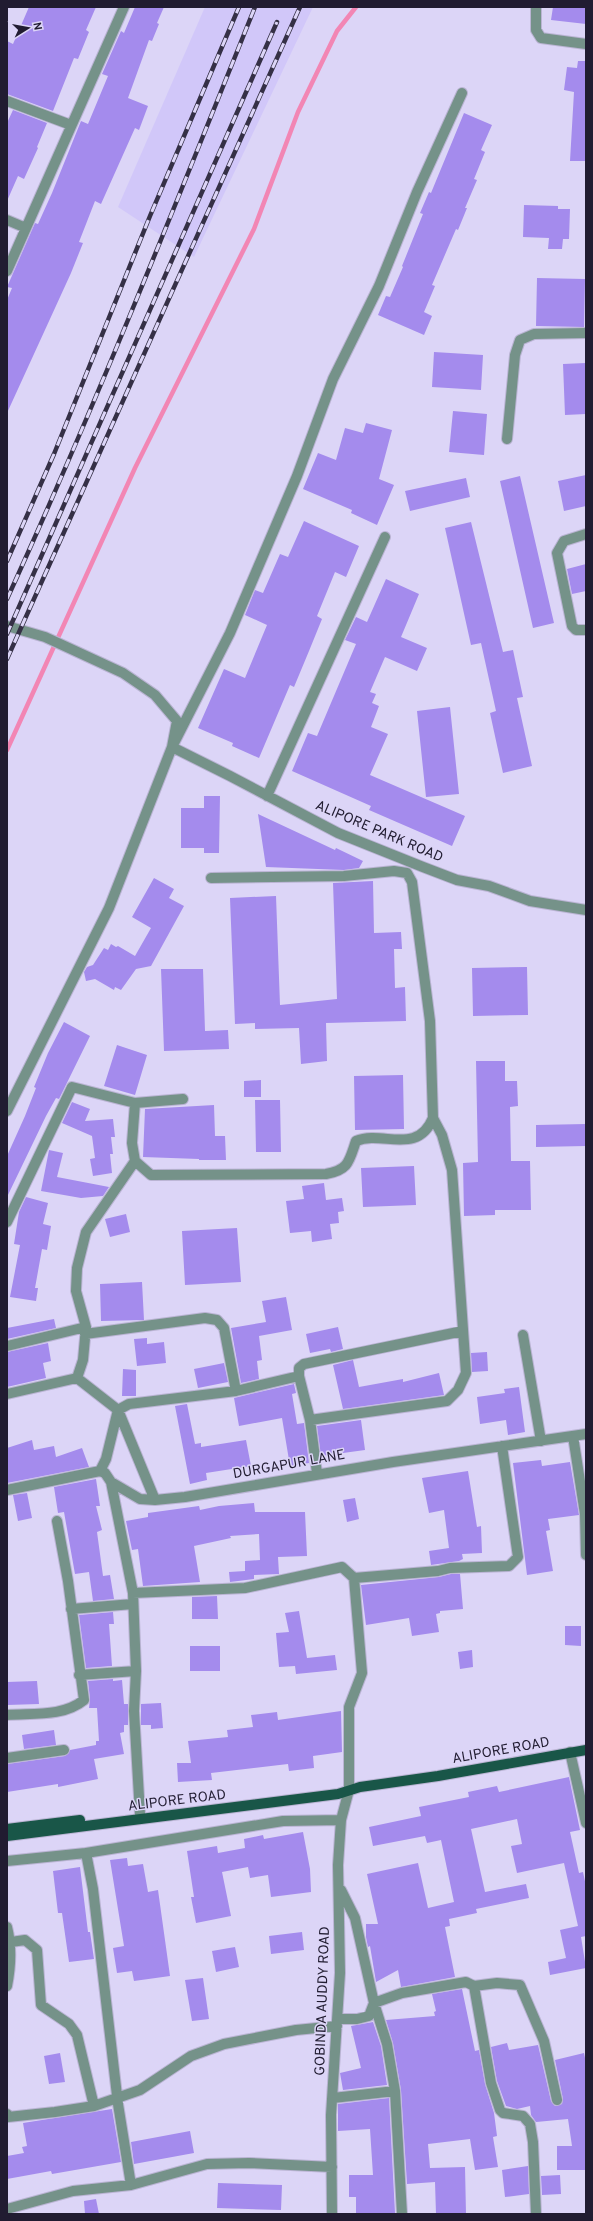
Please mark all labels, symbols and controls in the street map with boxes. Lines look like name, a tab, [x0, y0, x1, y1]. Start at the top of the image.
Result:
north arrow	[8, 8, 48, 48]
text: N	[29, 21, 44, 31]
street label: ALIPORE PARK ROAD	[313, 797, 445, 867]
street label: DURGAPUR LANE	[232, 1447, 346, 1483]
street label: ALIPORE ROAD	[451, 1734, 551, 1768]
street label: ALIPORE ROAD	[127, 1787, 227, 1815]
street label: GOBINDA AUDDY ROAD	[312, 1926, 334, 2076]

